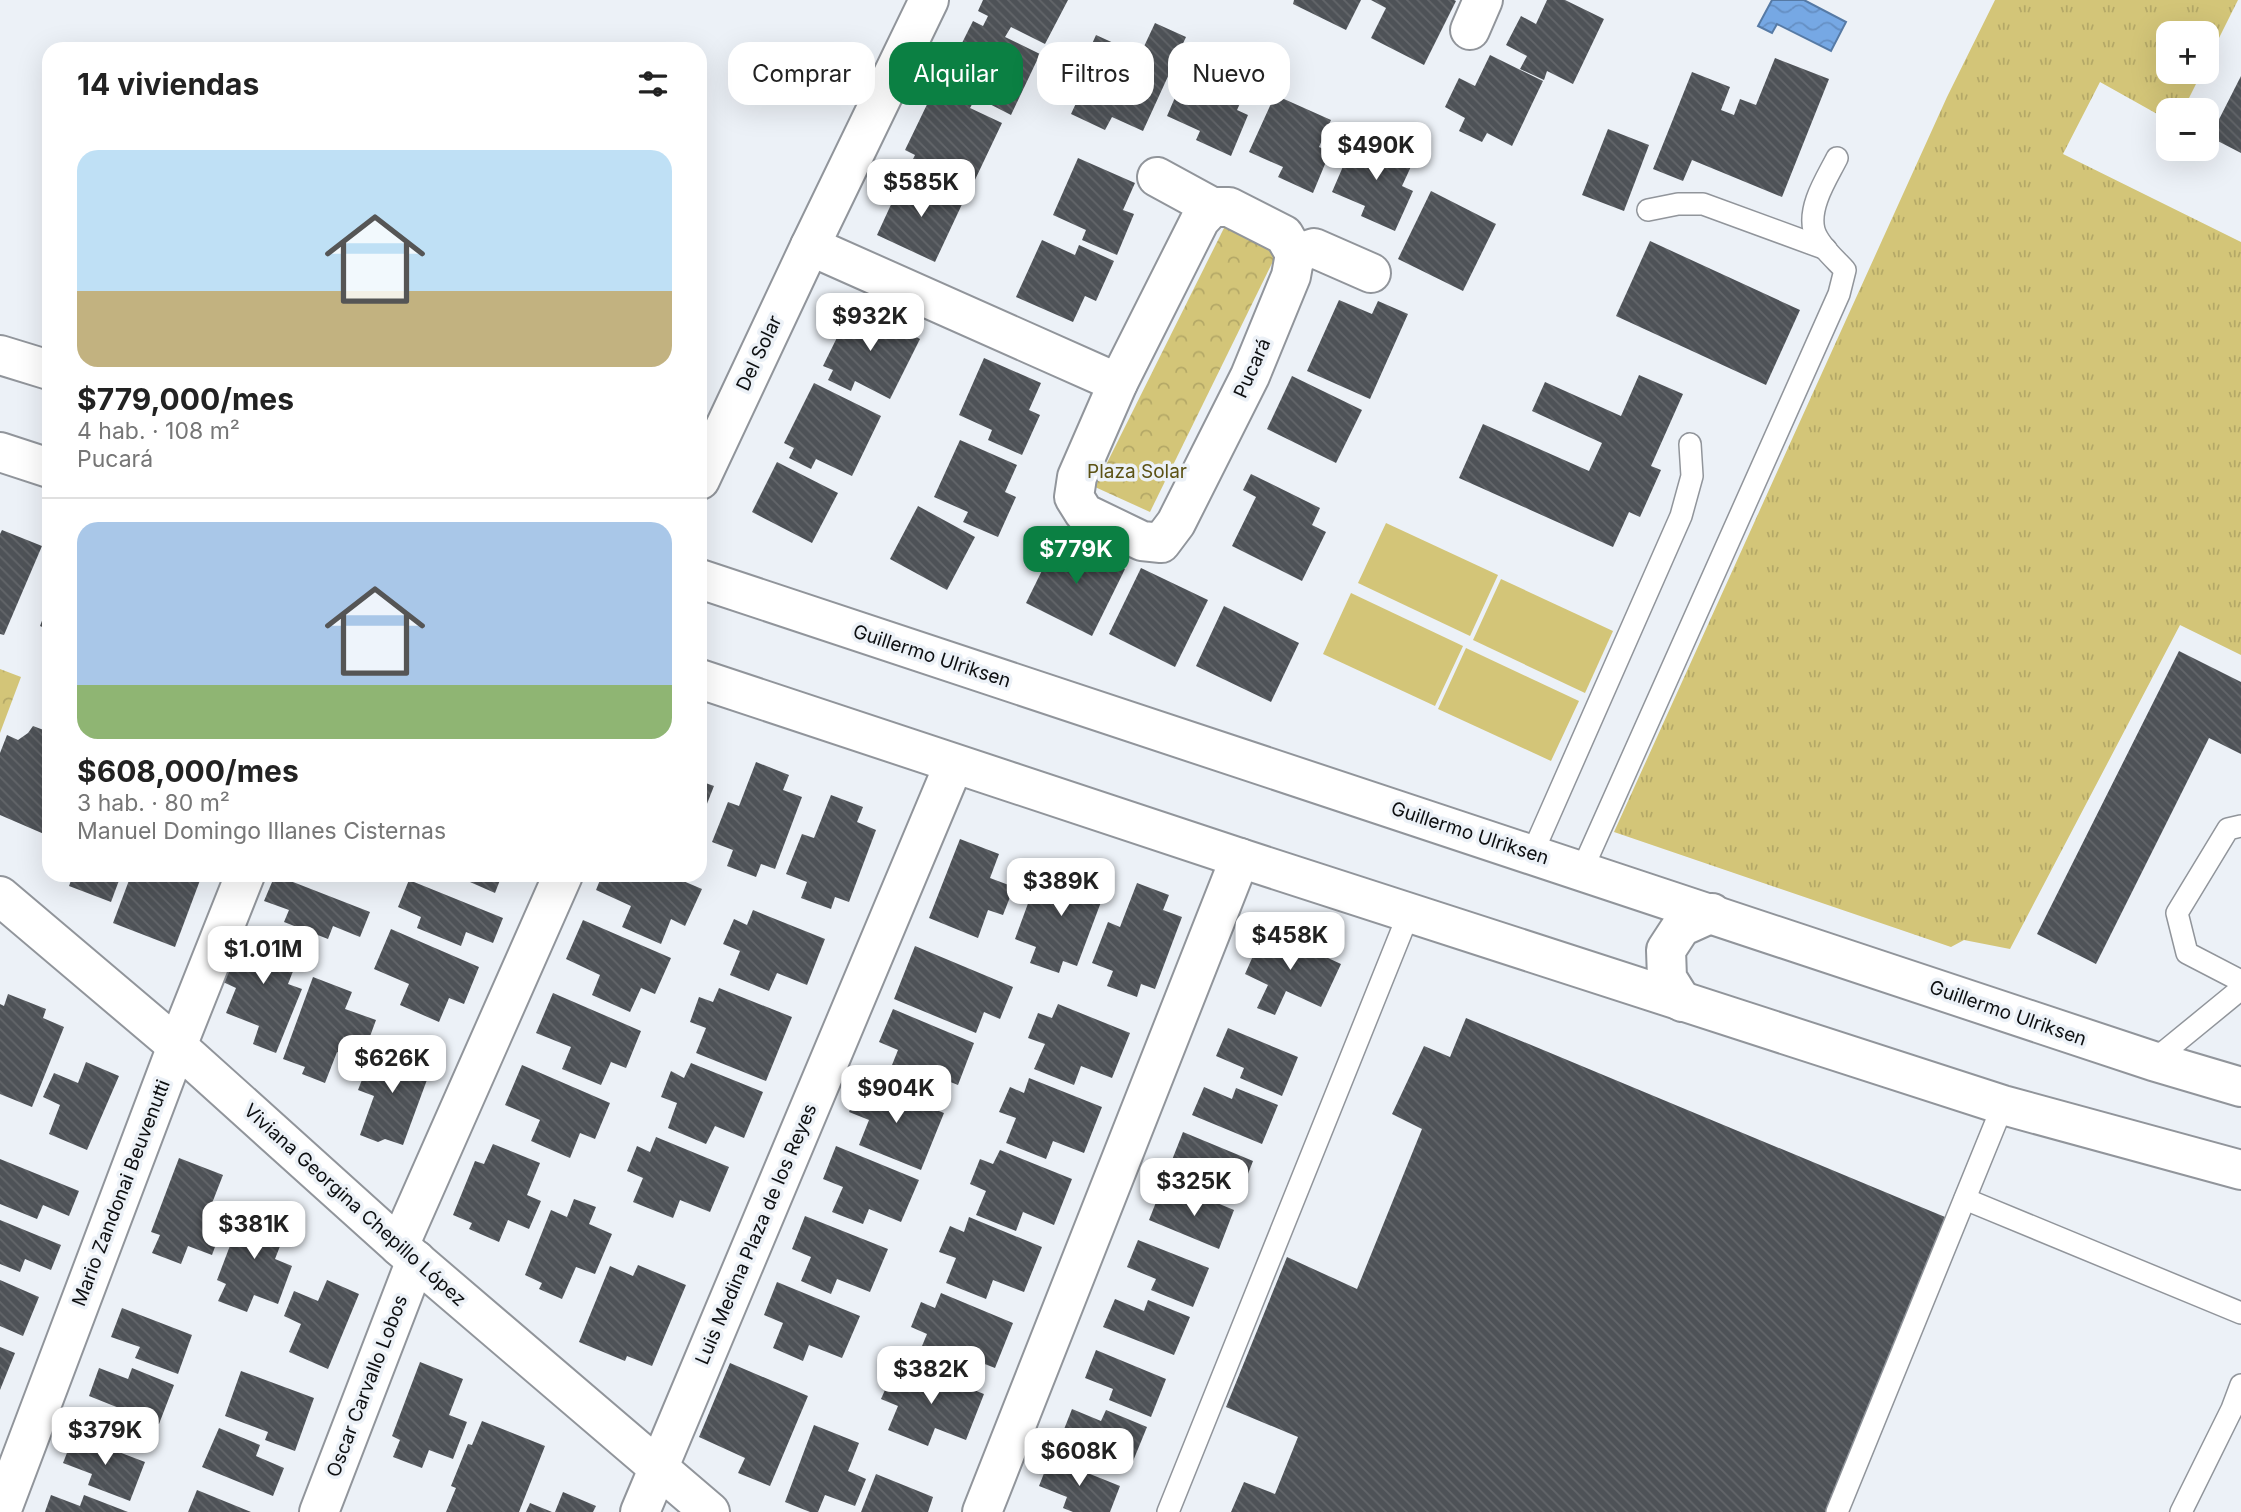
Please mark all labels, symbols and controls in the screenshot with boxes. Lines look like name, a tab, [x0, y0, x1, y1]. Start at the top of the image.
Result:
map controls	[2156, 21, 2219, 161]
button: +	[2156, 21, 2219, 84]
chip: Comprar	[728, 42, 875, 105]
chip: Alquilar	[889, 42, 1023, 105]
chip: Filtros	[1037, 42, 1154, 105]
chip: Nuevo	[1168, 42, 1290, 105]
icon: filters	[634, 65, 672, 103]
text: 14 viviendas	[77, 66, 259, 102]
button: −	[2156, 98, 2219, 161]
pin: $490K	[1327, 122, 1425, 182]
text: $490K	[1337, 131, 1415, 159]
pin: $585K	[872, 160, 970, 219]
text: $585K	[883, 168, 959, 196]
icon: home	[312, 196, 438, 322]
pin: $932K	[821, 294, 919, 353]
text: $932K	[832, 302, 908, 330]
street label: Del Solar	[732, 312, 786, 394]
street label: Pucará	[1229, 335, 1275, 401]
text: $779,000/mes	[77, 381, 294, 417]
text: 4 hab. · 108 m²	[77, 417, 240, 445]
text: Pucará	[77, 445, 153, 473]
park label: Plaza Solar	[1087, 460, 1187, 483]
pin: $779K	[1027, 526, 1125, 586]
text: $779K	[1039, 535, 1113, 563]
icon: home	[312, 568, 438, 694]
street label: Guillermo Ulriksen	[850, 620, 1014, 692]
text: $608,000/mes	[77, 753, 299, 789]
text: 3 hab. · 80 m²	[77, 789, 230, 817]
street label: Guillermo Ulriksen	[1388, 797, 1552, 869]
text: Manuel Domingo Illanes Cisternas	[77, 817, 446, 845]
pin: $389K	[1012, 858, 1110, 918]
text: $389K	[1023, 867, 1099, 895]
pin: $458K	[1241, 912, 1339, 972]
text: $458K	[1252, 921, 1328, 949]
pin: $1.01M	[206, 926, 320, 986]
text: $1.01M	[224, 935, 302, 963]
street label: Guillermo Ulriksen	[1926, 975, 2090, 1051]
pin: $626K	[343, 1036, 441, 1095]
text: $626K	[354, 1044, 430, 1072]
pin: $904K	[847, 1066, 945, 1125]
text: $904K	[857, 1074, 935, 1102]
street label: Mario Zandonai Beuvenutti	[67, 1077, 175, 1309]
street label: Viviana Georgina Chepillo López	[239, 1099, 471, 1311]
street label: Luis Medina Plaza de los Reyes	[691, 1100, 821, 1368]
pin: $325K	[1145, 1158, 1243, 1218]
text: $325K	[1156, 1167, 1232, 1195]
pin: $381K	[205, 1202, 303, 1261]
text: $381K	[218, 1210, 290, 1238]
street label: Oscar Carvallo Lobos	[322, 1292, 412, 1480]
pin: $382K	[882, 1346, 980, 1406]
text: $382K	[893, 1355, 969, 1383]
pin: $379K	[56, 1408, 154, 1467]
text: $379K	[68, 1416, 142, 1444]
pin: $608K	[1030, 1428, 1128, 1488]
text: $608K	[1040, 1437, 1118, 1465]

